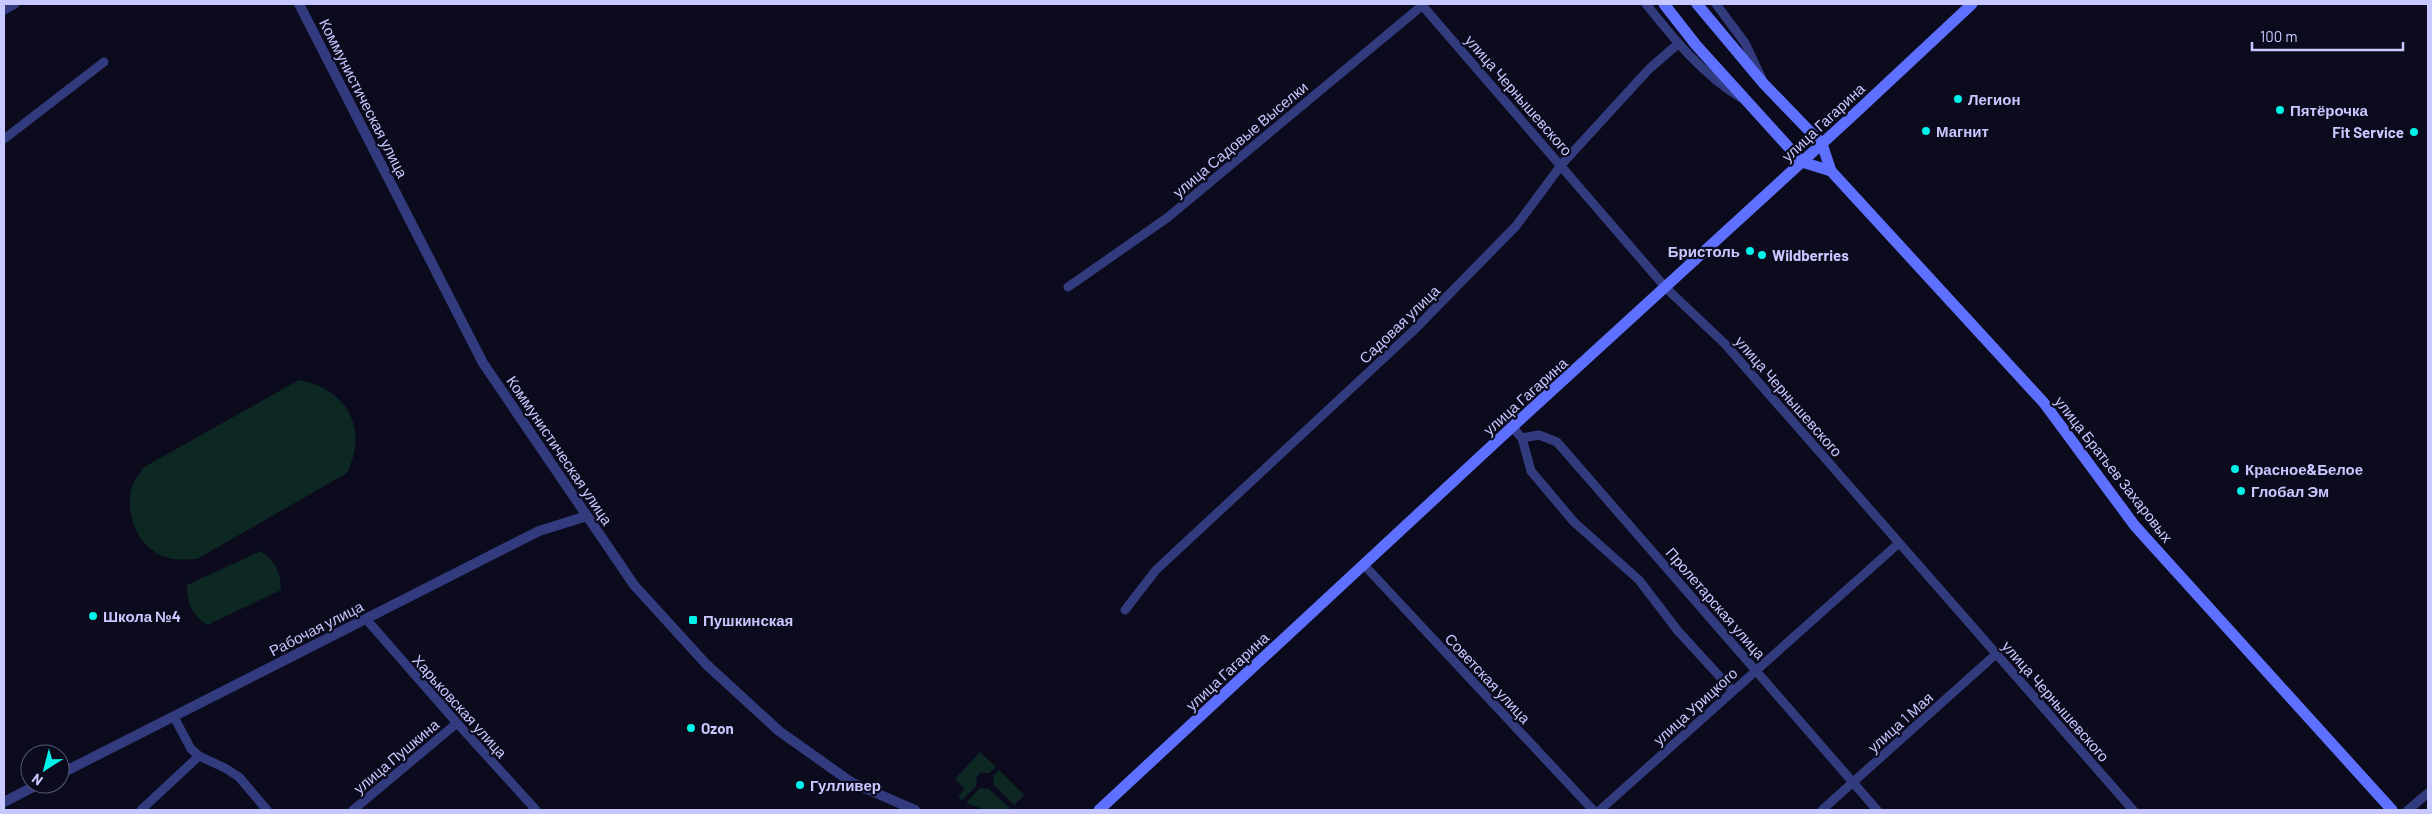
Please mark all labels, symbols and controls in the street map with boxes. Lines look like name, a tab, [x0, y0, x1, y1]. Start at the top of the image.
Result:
street label: Коммунистическая улица	[316, 15, 412, 181]
scale bar	[2252, 20, 2403, 52]
text: 100 m	[2260, 27, 2298, 45]
street label: улица Чернышевского	[1462, 31, 1576, 159]
street label: улица Садовые Выселки	[1169, 77, 1311, 201]
street label: улица Гагарина	[1778, 79, 1869, 165]
place label: Легион	[1968, 90, 2021, 108]
marker: Легион	[1952, 93, 1964, 105]
place label: Пятёрочка	[2290, 101, 2368, 119]
marker: Пятёрочка	[2274, 104, 2286, 116]
place label: Магнит	[1936, 122, 1989, 140]
place label: Fit Service	[2332, 123, 2404, 141]
marker: Магнит	[1920, 125, 1932, 137]
marker: Fit Service	[2408, 126, 2420, 138]
place label: Бристоль	[1668, 242, 1740, 260]
marker: Бристоль	[1744, 245, 1756, 257]
place label: Wildberries	[1772, 246, 1849, 264]
marker: Wildberries	[1756, 249, 1768, 261]
street label: Садовая улица	[1355, 281, 1443, 367]
street label: улица Чернышевского	[1732, 332, 1846, 460]
street label: улица Гагарина	[1479, 353, 1571, 438]
street label: Коммунистическая улица	[503, 372, 617, 529]
street label: улица Братьев Захаровых	[2051, 392, 2177, 546]
place label: Красное&Белое	[2245, 460, 2363, 478]
marker: Красное&Белое	[2229, 463, 2241, 475]
place label: Глобал Эм	[2251, 482, 2329, 500]
marker: Глобал Эм	[2235, 485, 2247, 497]
street label: Пролетарская улица	[1663, 543, 1770, 663]
street label: Рабочая улица	[266, 596, 367, 659]
place label: Школа №4	[103, 607, 181, 625]
marker: Школа №4	[87, 610, 99, 622]
place label: Пушкинская	[703, 611, 793, 629]
marker: Пушкинская	[687, 614, 699, 626]
street label: улица Гагарина	[1182, 628, 1273, 714]
street label: Советская улица	[1442, 629, 1535, 727]
street label: улица Чернышевского	[1999, 637, 2113, 765]
street label: Харьковская улица	[409, 651, 511, 762]
street label: улица Урицкого	[1649, 664, 1741, 748]
street label: улица 1 Мая	[1864, 688, 1936, 756]
street label: улица Пушкина	[350, 715, 443, 797]
place label: Ozon	[701, 719, 734, 737]
marker: Ozon	[685, 722, 697, 734]
north arrow	[20, 744, 70, 794]
text: N	[28, 770, 46, 790]
place label: Гулливер	[810, 776, 881, 794]
marker: Гулливер	[794, 779, 806, 791]

